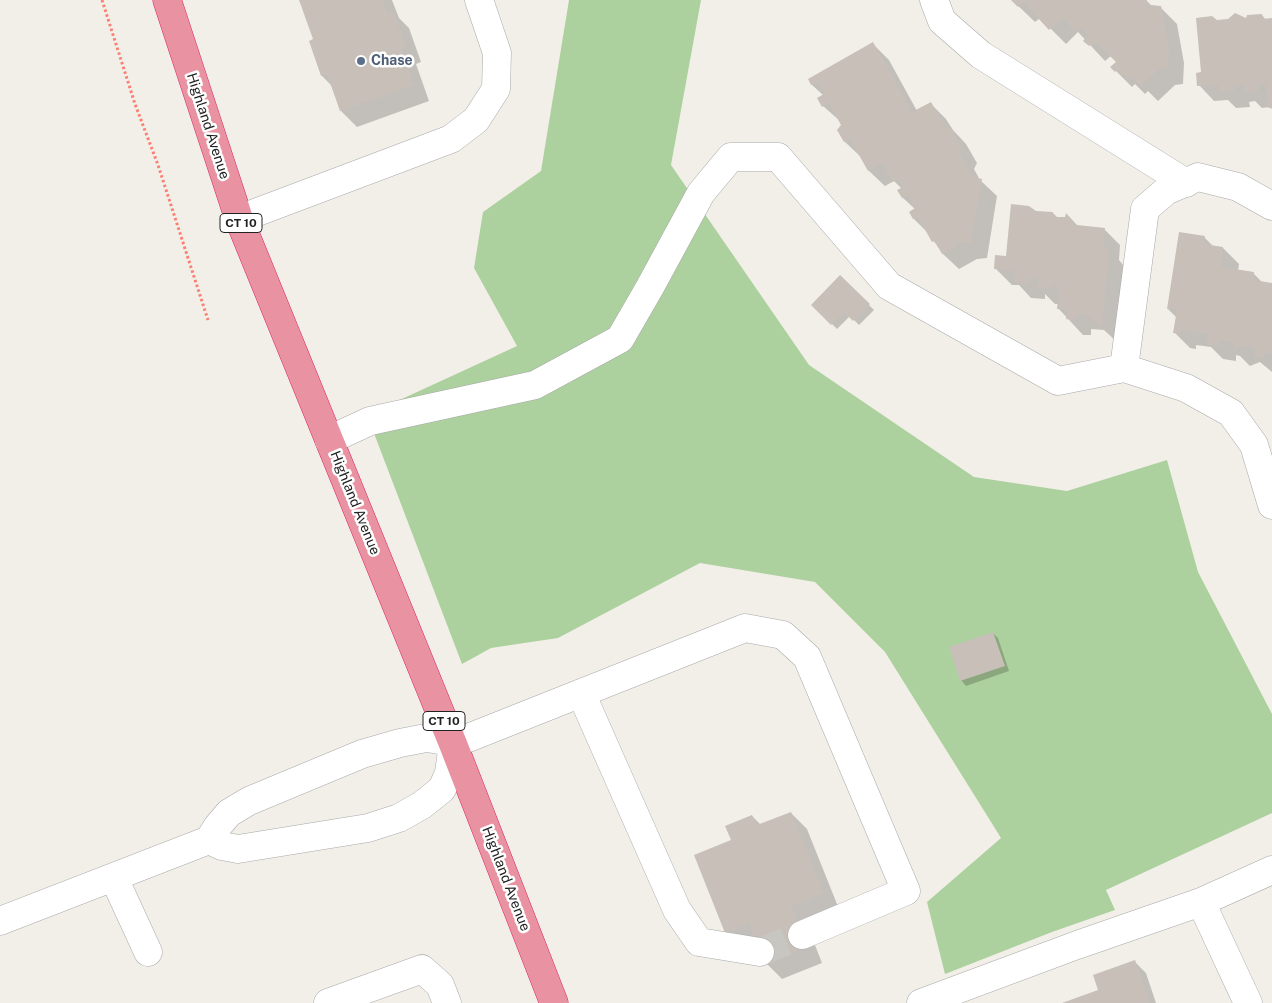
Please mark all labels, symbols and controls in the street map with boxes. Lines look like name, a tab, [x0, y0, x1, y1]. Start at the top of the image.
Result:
place label: Chase	[371, 53, 413, 69]
marker: Chase	[355, 55, 367, 67]
street label: Highland Avenue	[183, 71, 233, 181]
road number: CT 10	[220, 214, 262, 232]
street label: Highland Avenue	[326, 448, 384, 558]
road number: CT 10	[423, 711, 465, 730]
street label: Highland Avenue	[478, 824, 534, 934]

